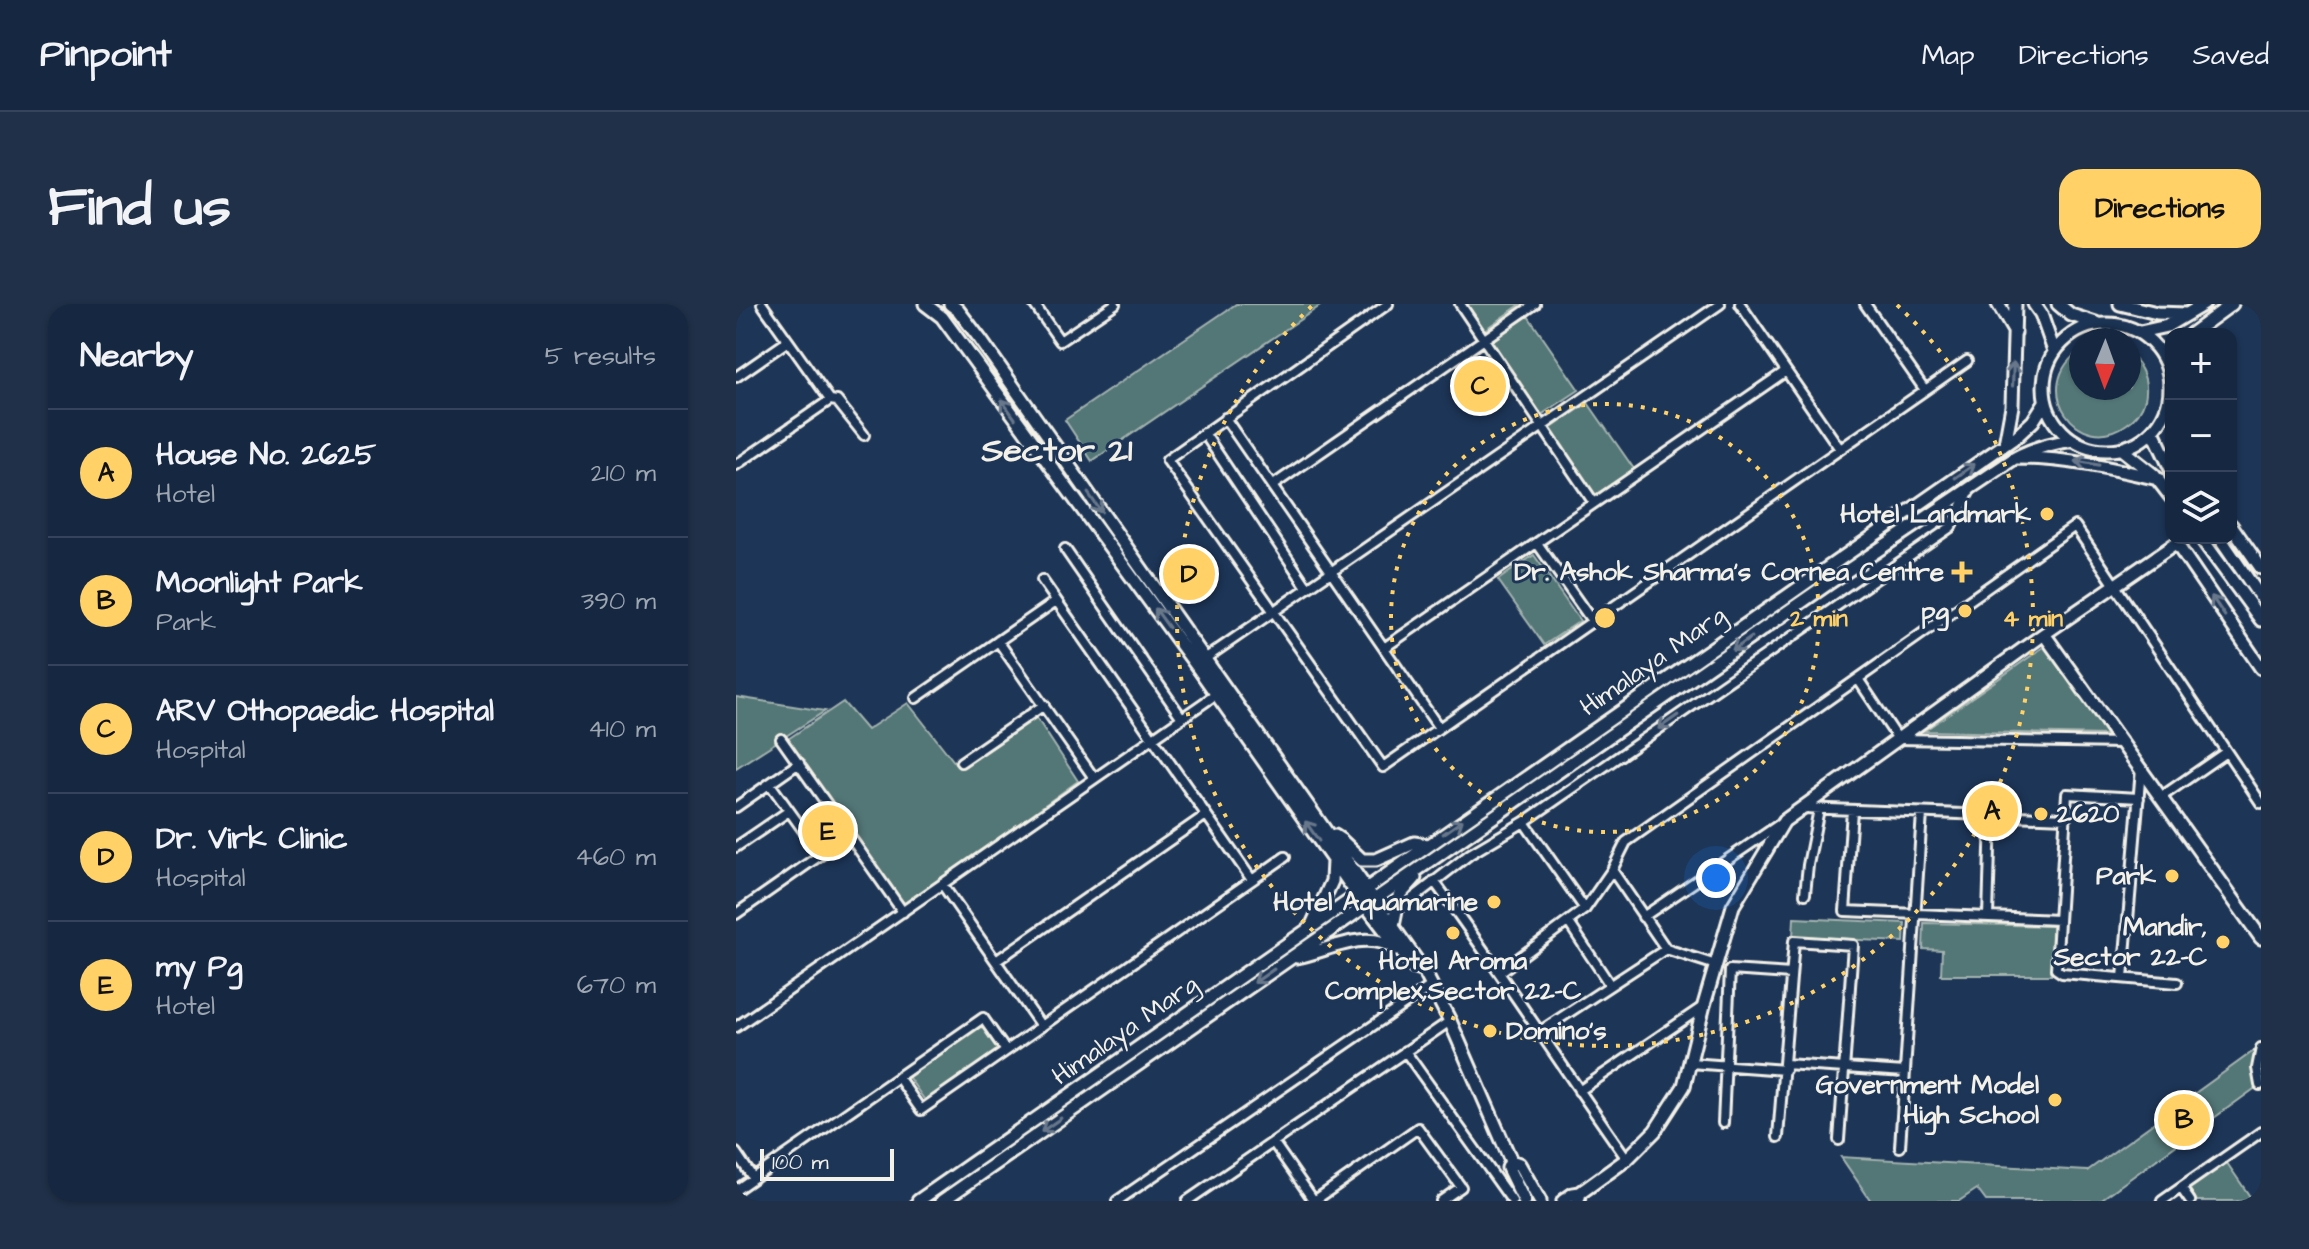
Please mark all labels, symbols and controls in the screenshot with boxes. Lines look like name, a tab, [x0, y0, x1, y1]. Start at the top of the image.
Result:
text: Pinpoint	[40, 29, 172, 81]
text: Map	[1922, 36, 1975, 75]
text: Directions	[2019, 36, 2149, 75]
text: Saved	[2193, 36, 2269, 75]
text: Find us	[48, 169, 231, 247]
button: Directions	[2059, 169, 2261, 248]
north arrow	[2069, 328, 2141, 400]
map controls	[2165, 328, 2237, 544]
button: +	[2165, 328, 2237, 400]
text: Nearby	[80, 332, 194, 380]
text: 5 results	[545, 338, 656, 374]
pin: C	[1454, 356, 1506, 416]
one-way arrow	[2006, 361, 2021, 388]
one-way arrow	[1000, 398, 1016, 420]
button: −	[2165, 400, 2237, 472]
district label: Sector 21	[981, 427, 1133, 475]
text: House No. 2625	[156, 434, 376, 476]
text: A	[98, 455, 114, 491]
text: 210 m	[591, 455, 656, 491]
one-way arrow	[2075, 455, 2100, 470]
one-way arrow	[1954, 463, 1976, 479]
button: layers	[2165, 472, 2237, 544]
text: Hotel	[156, 476, 215, 512]
one-way arrow	[1087, 491, 1103, 513]
place label: Hotel Landmark	[1840, 496, 2032, 532]
marker: Hotel Landmark	[2038, 505, 2056, 523]
pin: D	[1163, 544, 1215, 604]
place label: Dr. Ashok Sharma's Cornea Centre	[1514, 554, 1944, 590]
marker: Dr. Ashok Sharma's Cornea Centre	[1951, 561, 1973, 583]
text: Moonlight Park	[156, 562, 363, 604]
text: B	[97, 583, 115, 619]
text: 390 m	[581, 583, 656, 619]
place label: pg	[1921, 593, 1950, 632]
one-way arrow	[2210, 595, 2227, 617]
street label: Himalaya Marg	[1573, 597, 1734, 726]
text: 2 min	[1789, 602, 1848, 636]
marker: pg	[1956, 602, 1974, 620]
text: 4 min	[2003, 602, 2063, 636]
text: Park	[156, 604, 216, 640]
centre of rings	[1591, 604, 1619, 632]
one-way arrow	[1153, 608, 1170, 630]
one-way arrow	[1731, 636, 1753, 652]
text: ARV Othopaedic Hospital	[156, 690, 494, 732]
text: C	[97, 711, 115, 747]
text: 410 m	[588, 711, 656, 747]
one-way arrow	[1658, 714, 1680, 730]
text: Hospital	[156, 732, 246, 768]
pin: A	[1966, 781, 2018, 841]
place label: 2620	[2056, 796, 2120, 832]
pin: E	[802, 801, 854, 861]
marker: 2620	[2032, 805, 2050, 823]
text: Dr. Virk Clinic	[156, 818, 348, 860]
one-way arrow	[1442, 819, 1464, 835]
one-way arrow	[1304, 820, 1320, 842]
text: D	[98, 839, 114, 875]
text: 460 m	[575, 839, 656, 875]
your location	[1696, 858, 1736, 898]
place label: Park	[2096, 858, 2157, 894]
text: Hospital	[156, 860, 246, 896]
marker: Park	[2163, 867, 2181, 885]
place label: Hotel Aquamarine	[1273, 884, 1478, 920]
marker: Hotel Aquamarine	[1485, 893, 1503, 911]
place label: Mandir, Sector 22-C	[2053, 909, 2208, 975]
marker: Hotel Aroma Complex,Sector 22-C	[1444, 924, 1462, 942]
marker: Mandir, Sector 22-C	[2214, 933, 2232, 951]
place label: Hotel Aroma Complex,Sector 22-C	[1325, 943, 1582, 1009]
text: my Pg	[156, 946, 242, 988]
street label: Himalaya Marg	[1045, 966, 1206, 1095]
text: E	[98, 967, 114, 1003]
text: 670 m	[577, 967, 656, 1003]
one-way arrow	[1254, 968, 1276, 984]
text: Hotel	[156, 988, 215, 1024]
place label: Domino's	[1506, 1013, 1607, 1049]
marker: Domino's	[1481, 1022, 1499, 1040]
place label: Government Model High School	[1816, 1067, 2039, 1136]
pin: B	[2158, 1090, 2210, 1150]
marker: Government Model High School	[2046, 1091, 2064, 1109]
one-way arrow	[1041, 1117, 1063, 1133]
scale bar	[760, 1145, 894, 1181]
text: 100 m	[772, 1147, 829, 1178]

